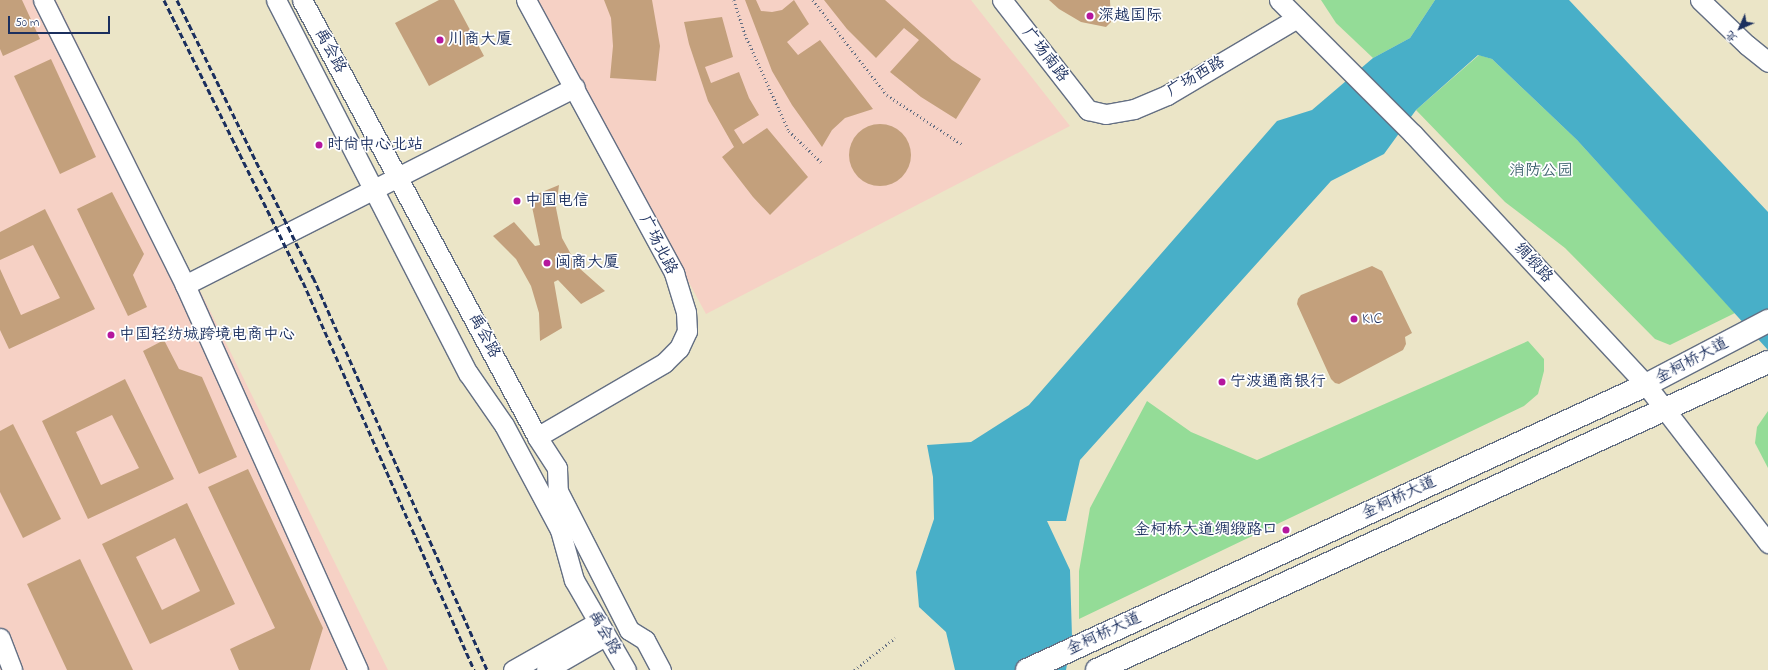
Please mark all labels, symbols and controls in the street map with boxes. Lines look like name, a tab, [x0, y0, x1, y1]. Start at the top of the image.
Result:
place label: 深越国际	[1098, 6, 1162, 26]
scale bar	[10, 8, 112, 34]
north arrow	[1720, 8, 1760, 48]
marker: 深越国际	[1085, 11, 1095, 21]
text: 50 m	[15, 14, 39, 32]
street label: 广场南路	[1018, 24, 1072, 86]
street label: 禹会路	[310, 25, 350, 77]
text: 北	[1722, 27, 1741, 46]
place label: 川商大厦	[448, 30, 512, 50]
marker: 川商大厦	[435, 35, 445, 45]
street label: 广场西路	[1163, 53, 1229, 101]
place label: 时尚中心北站	[327, 135, 423, 155]
marker: 时尚中心北站	[314, 140, 324, 150]
park label: 消防公园	[1509, 161, 1573, 181]
place label: 中国电信	[525, 191, 589, 211]
marker: 中国电信	[512, 196, 522, 206]
street label: 广场北路	[635, 212, 681, 278]
street label: 绸缎路	[1510, 239, 1556, 287]
place label: 闽商大厦	[555, 253, 619, 273]
marker: 闽商大厦	[542, 258, 552, 268]
place label: KIC	[1362, 309, 1382, 329]
street label: 禹会路	[464, 310, 504, 362]
marker: KIC	[1349, 314, 1359, 324]
place label: 中国轻纺城跨境电商中心	[119, 325, 295, 345]
marker: 中国轻纺城跨境电商中心	[106, 330, 116, 340]
street label: 金柯桥大道	[1652, 334, 1732, 388]
place label: 宁波通商银行	[1230, 372, 1326, 392]
marker: 宁波通商银行	[1217, 377, 1227, 387]
street label: 金柯桥大道	[1359, 472, 1439, 524]
place label: 金柯桥大道绸缎路口	[1134, 520, 1278, 540]
marker: 金柯桥大道绸缎路口	[1281, 525, 1291, 535]
street label: 禹会路	[584, 607, 624, 659]
street label: 金柯桥大道	[1064, 608, 1144, 660]

